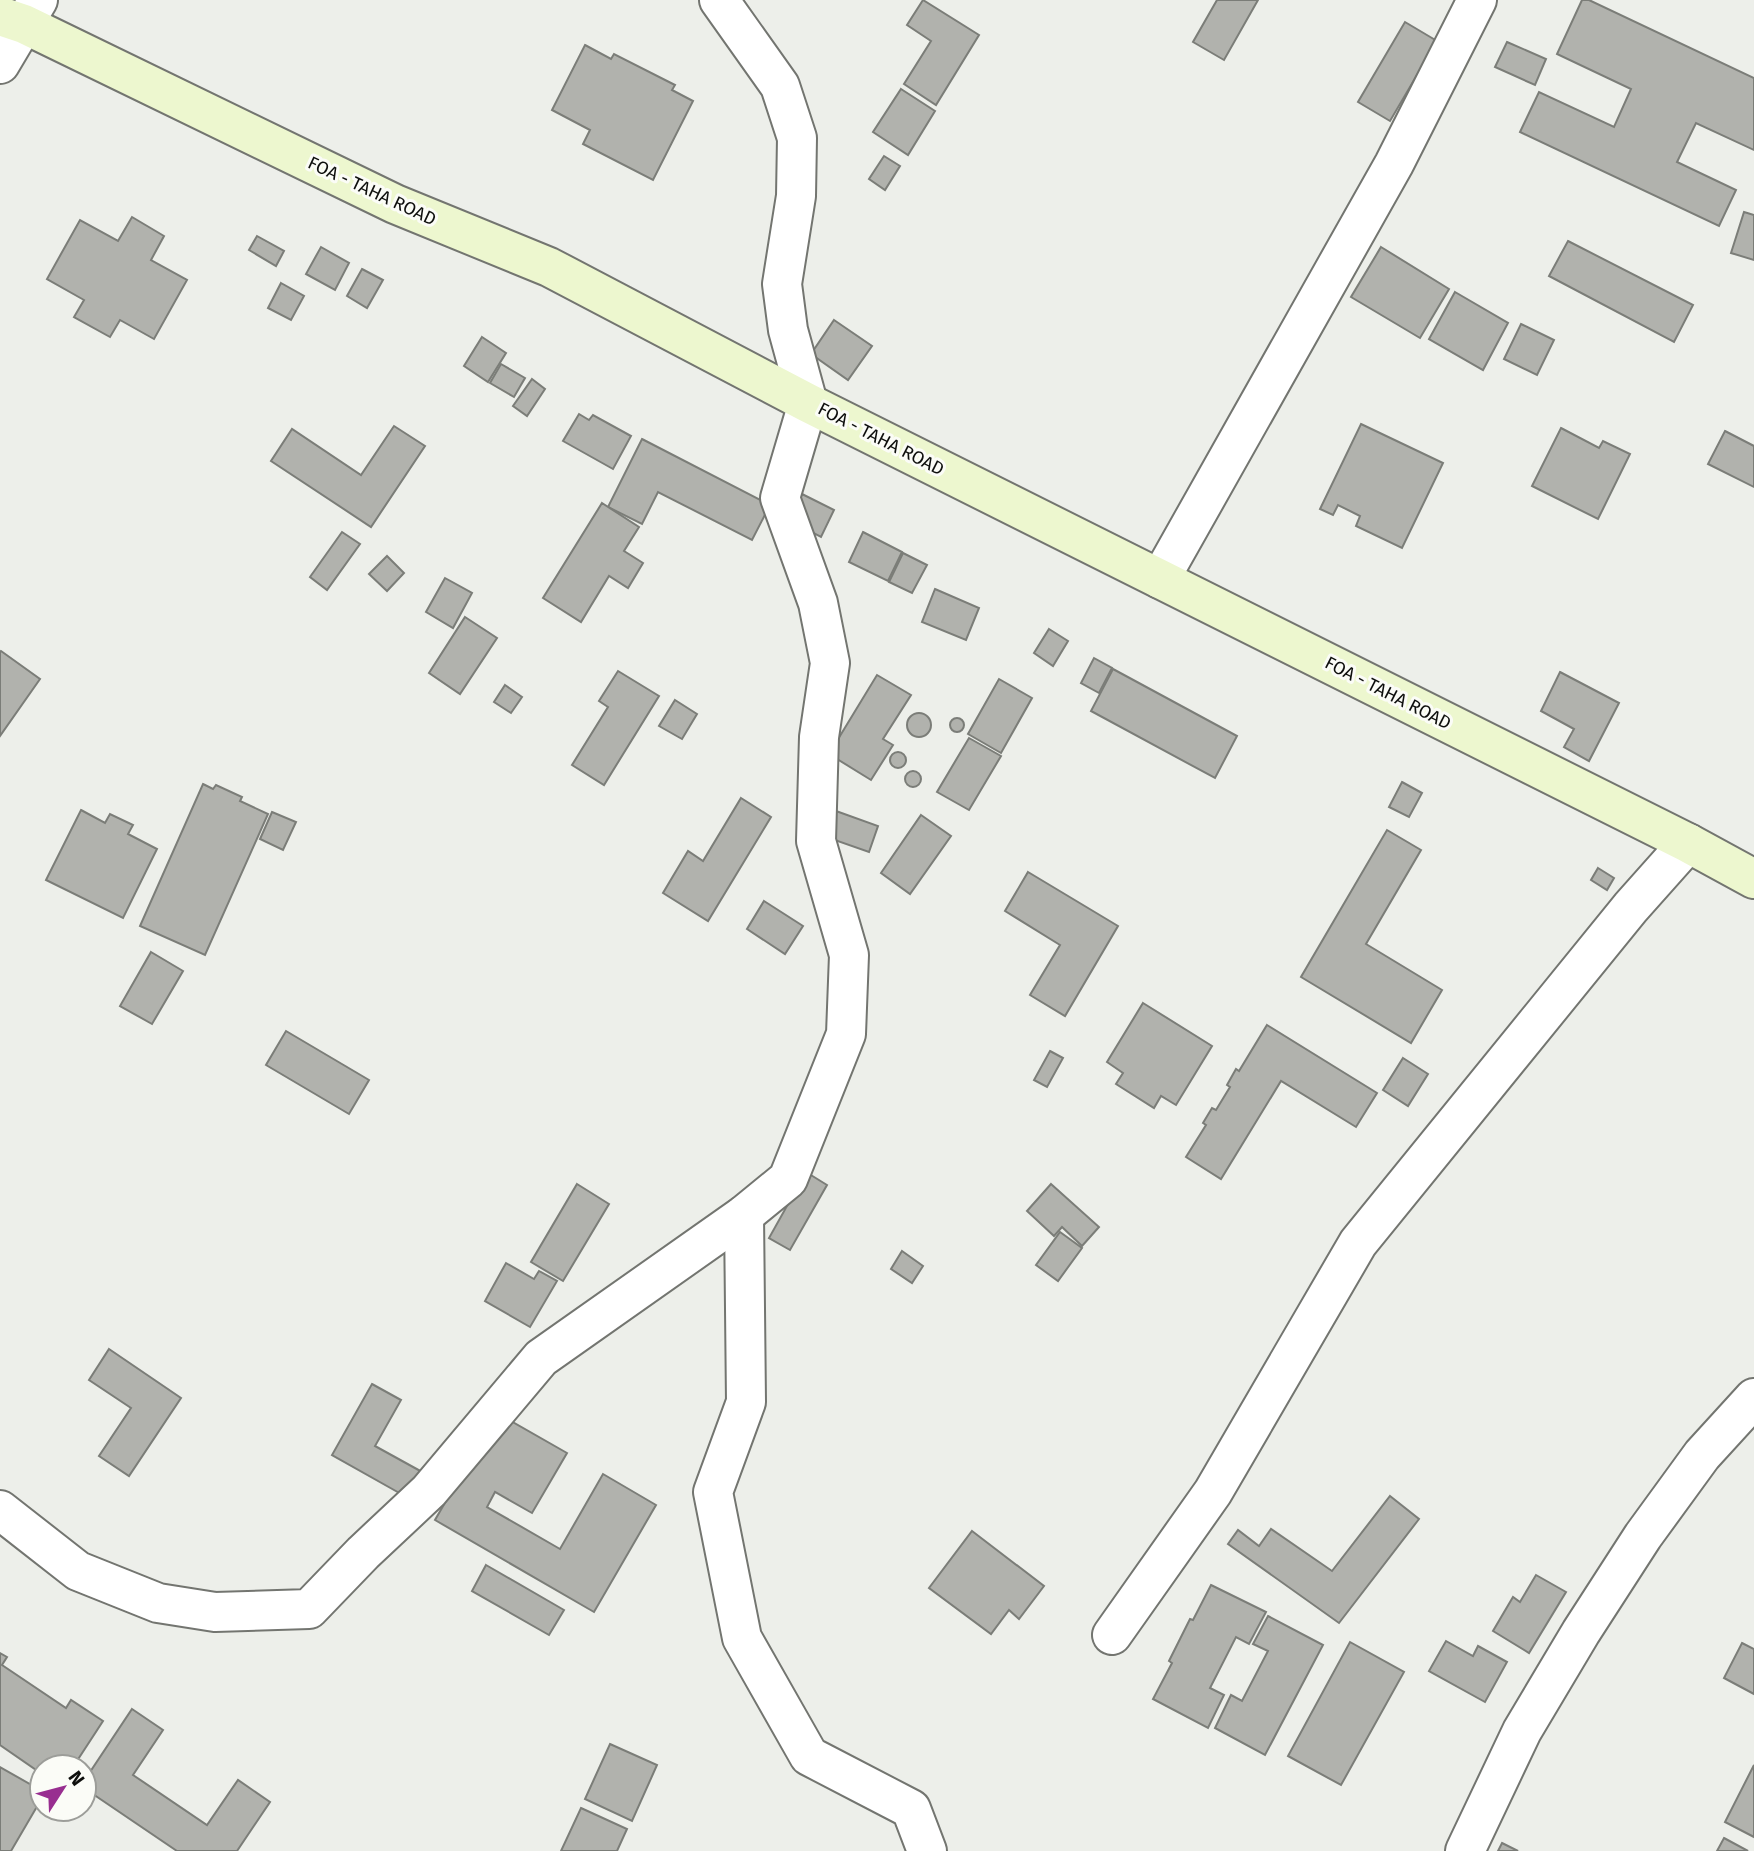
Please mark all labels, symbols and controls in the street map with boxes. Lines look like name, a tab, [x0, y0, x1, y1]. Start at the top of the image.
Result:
street label: FOA - TAHA ROAD	[304, 152, 440, 230]
street label: FOA - TAHA ROAD	[814, 398, 948, 480]
street label: FOA - TAHA ROAD	[1321, 652, 1455, 734]
north arrow	[28, 1753, 98, 1823]
text: N	[63, 1766, 89, 1790]

